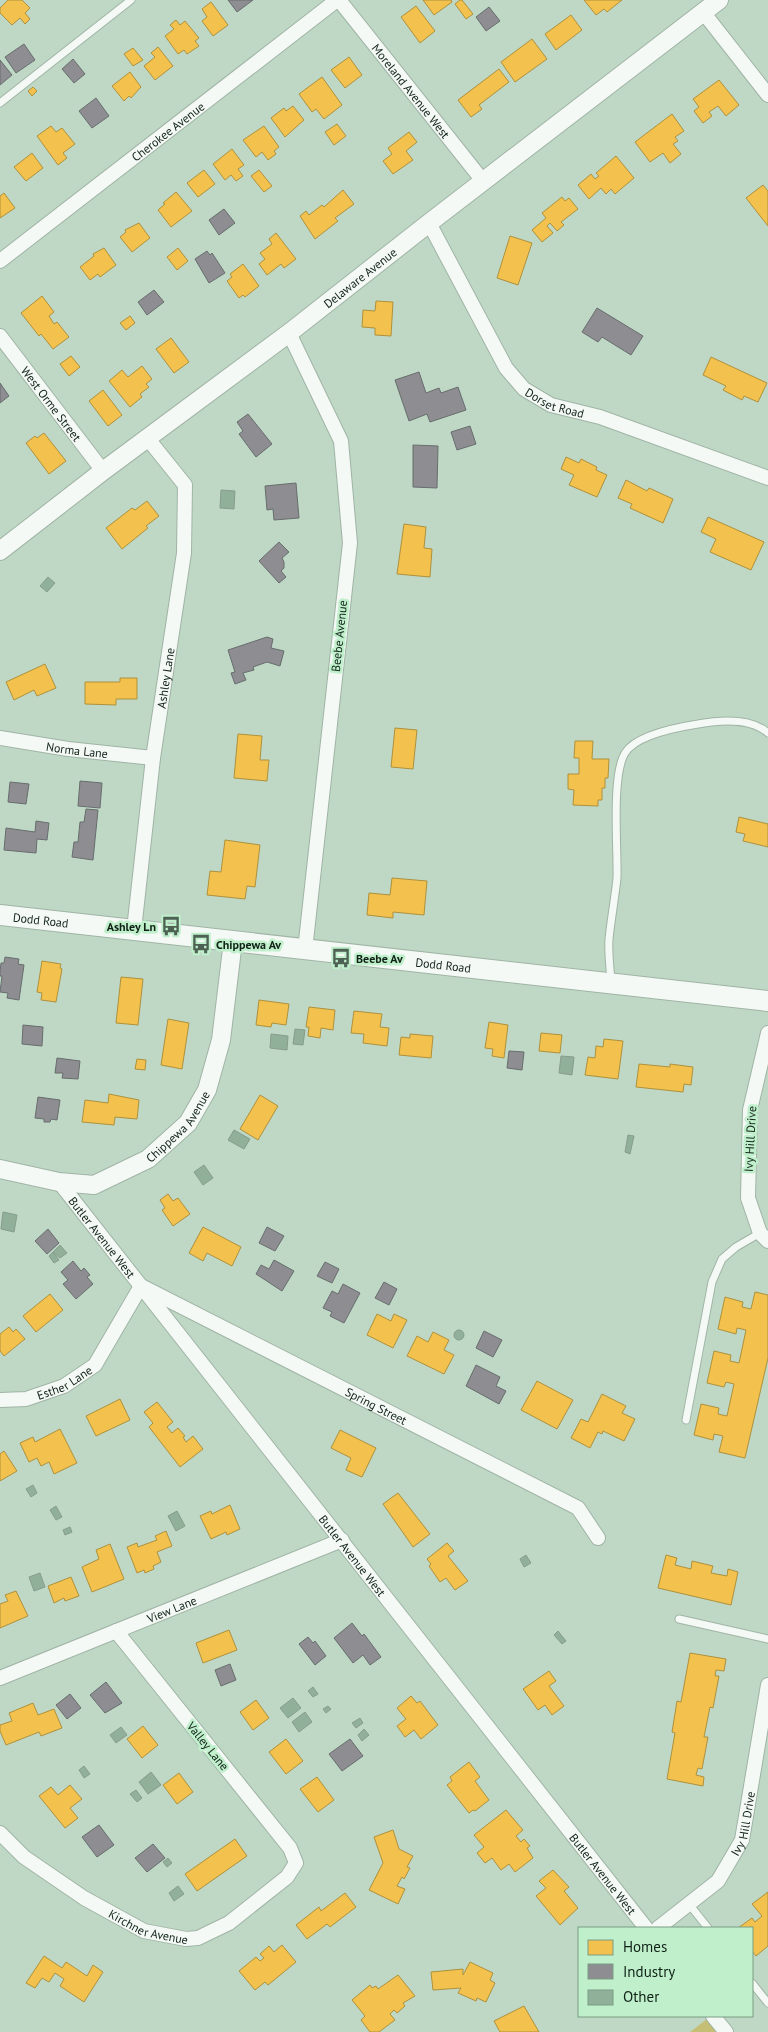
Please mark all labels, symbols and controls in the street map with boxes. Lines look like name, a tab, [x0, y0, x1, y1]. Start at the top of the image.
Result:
street label: Moreland Avenue West	[369, 40, 453, 141]
street label: Cherokee Avenue	[128, 98, 207, 164]
street label: Delaware Avenue	[320, 244, 399, 311]
street label: West Orme Street	[18, 363, 85, 444]
street label: Dorset Road	[523, 384, 586, 420]
street label: Beebe Avenue	[328, 599, 350, 673]
street label: Ashley Lane	[153, 647, 177, 709]
street label: Norma Lane	[45, 738, 109, 761]
street label: Dodd Road	[12, 909, 69, 930]
bus stop icon: Ashley Ln	[160, 915, 182, 937]
place label: Ashley Ln	[107, 919, 156, 934]
bus stop icon: Chippewa Av	[190, 933, 212, 955]
place label: Chippewa Av	[216, 937, 281, 952]
bus stop icon: Beebe Av	[330, 947, 352, 969]
place label: Beebe Av	[356, 951, 403, 966]
street label: Dodd Road	[415, 954, 472, 975]
street label: Chippewa Avenue	[142, 1088, 213, 1165]
street label: Ivy Hill Drive	[741, 1106, 759, 1172]
street label: Butler Avenue West	[66, 1193, 139, 1281]
street label: Esther Lane	[35, 1362, 95, 1402]
street label: Spring Street	[343, 1384, 410, 1427]
street label: Butler Avenue West	[316, 1512, 389, 1599]
street label: View Lane	[144, 1592, 199, 1626]
street label: Valley Lane	[183, 1718, 232, 1773]
street label: Ivy Hill Drive	[727, 1790, 758, 1858]
street label: Butler Avenue West	[567, 1830, 640, 1917]
street label: Kirchner Avenue	[106, 1906, 189, 1947]
legend	[578, 1927, 753, 2017]
text: Homes	[623, 1937, 667, 1956]
text: Industry	[623, 1962, 675, 1981]
text: Other	[623, 1987, 659, 2006]

